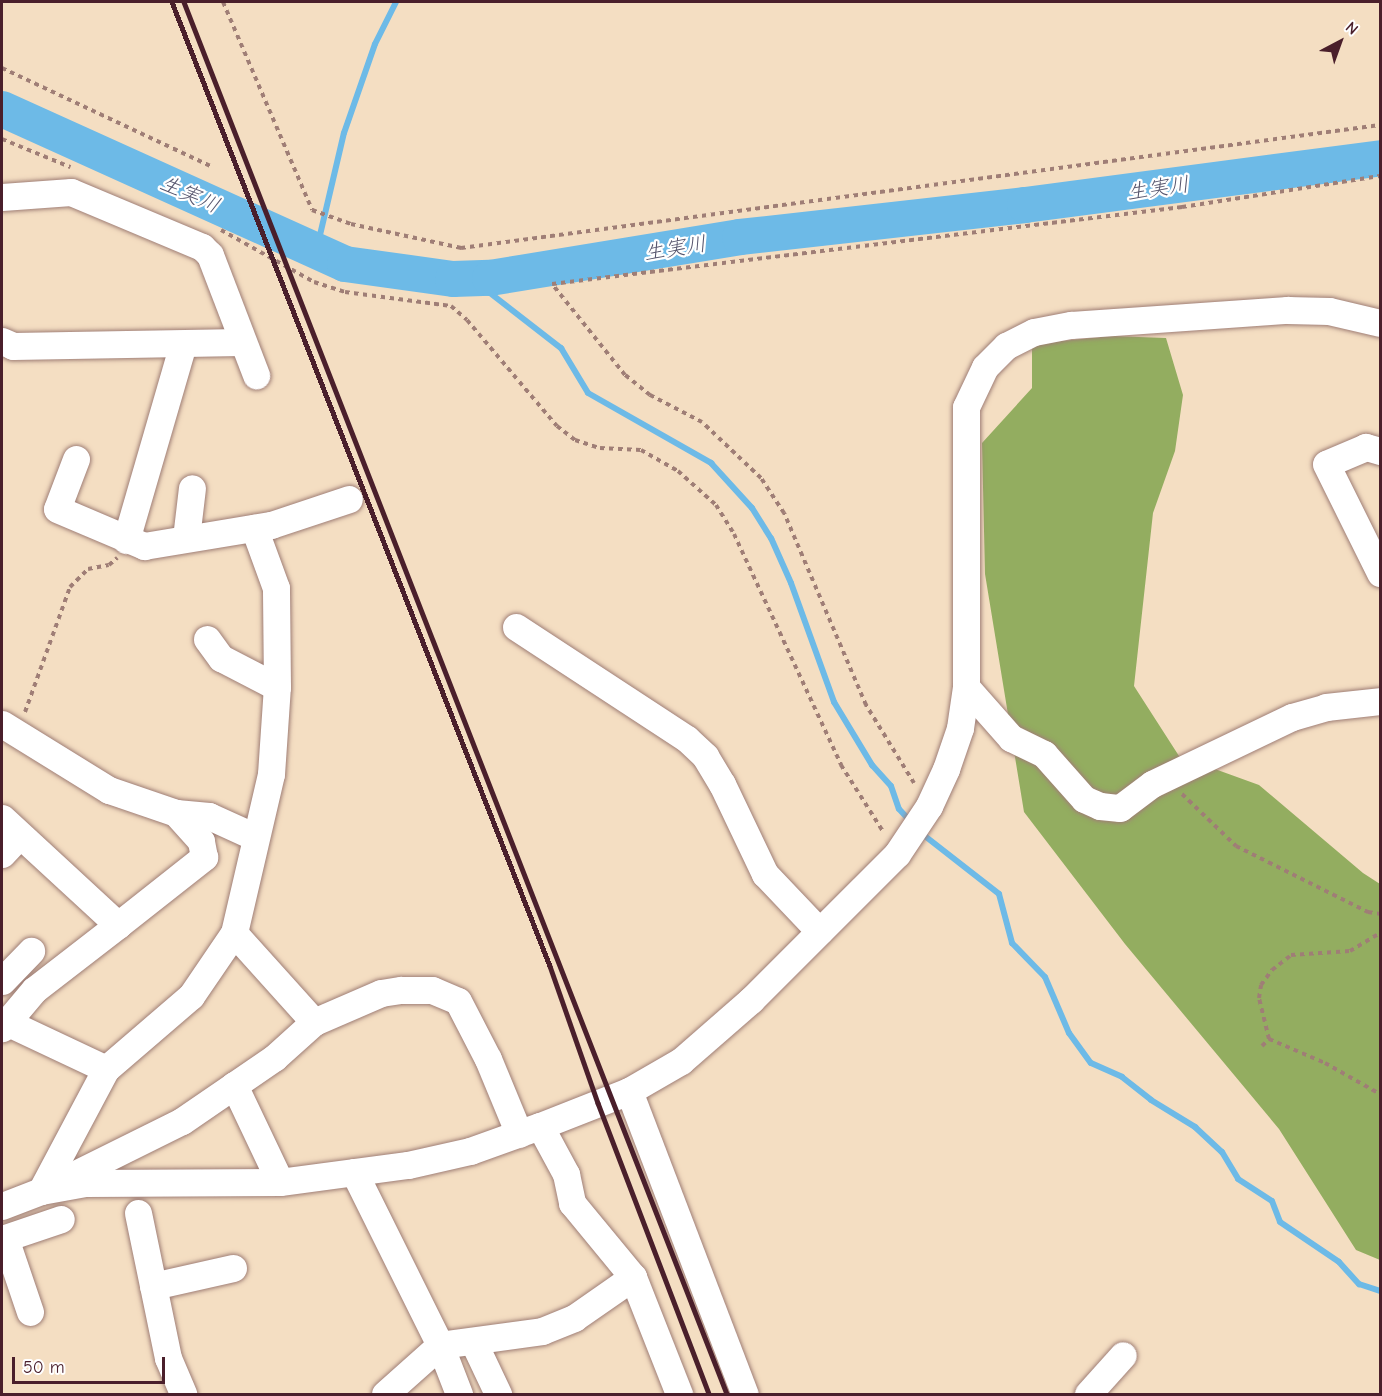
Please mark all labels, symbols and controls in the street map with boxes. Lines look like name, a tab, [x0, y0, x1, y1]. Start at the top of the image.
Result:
north arrow	[1310, 12, 1370, 72]
text: N	[1342, 18, 1362, 39]
water label: 生実川	[156, 170, 224, 218]
water label: 生実川	[1125, 171, 1191, 205]
water label: 生実川	[642, 231, 708, 265]
scale bar	[15, 1345, 168, 1383]
text: 50 m	[23, 1357, 65, 1378]

